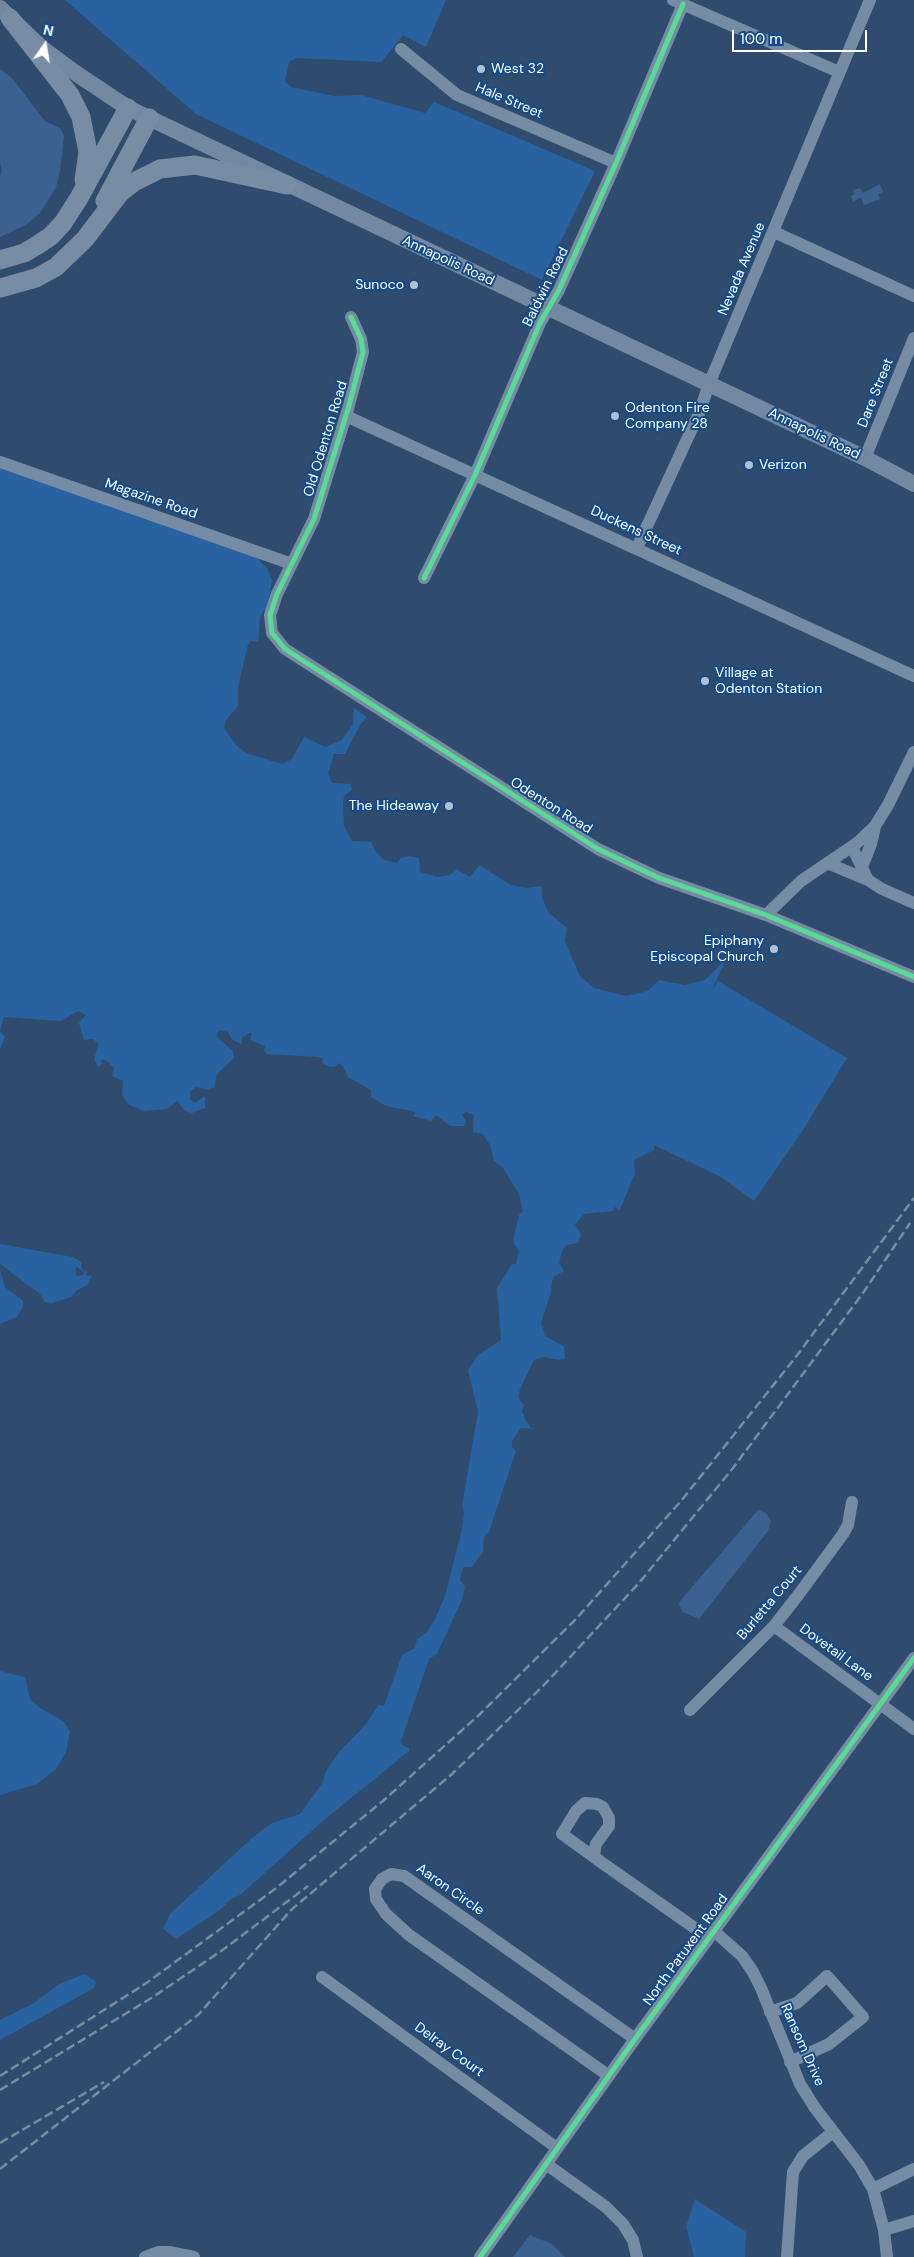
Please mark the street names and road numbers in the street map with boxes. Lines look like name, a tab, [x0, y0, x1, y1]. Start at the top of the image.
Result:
street label: Hale Street	[473, 79, 545, 123]
street label: Nevada Avenue	[715, 220, 769, 318]
street label: Annapolis Road	[399, 232, 497, 290]
street label: Baldwin Road	[520, 245, 572, 329]
street label: Dare Street	[854, 356, 898, 430]
street label: Old Odenton Road	[300, 379, 352, 499]
street label: Annapolis Road	[765, 405, 863, 463]
street label: Magazine Road	[102, 475, 200, 523]
street label: Duckens Street	[588, 503, 684, 559]
street label: Odenton Road	[507, 774, 595, 838]
street label: Burletta Court	[734, 1562, 806, 1644]
street label: Dovetail Lane	[796, 1621, 876, 1685]
street label: Aaron Circle	[413, 1860, 487, 1920]
street label: North Patuxent Road	[640, 1891, 732, 2009]
street label: Ransom Drive	[776, 2001, 828, 2089]
street label: Delray Court	[411, 2019, 487, 2081]

